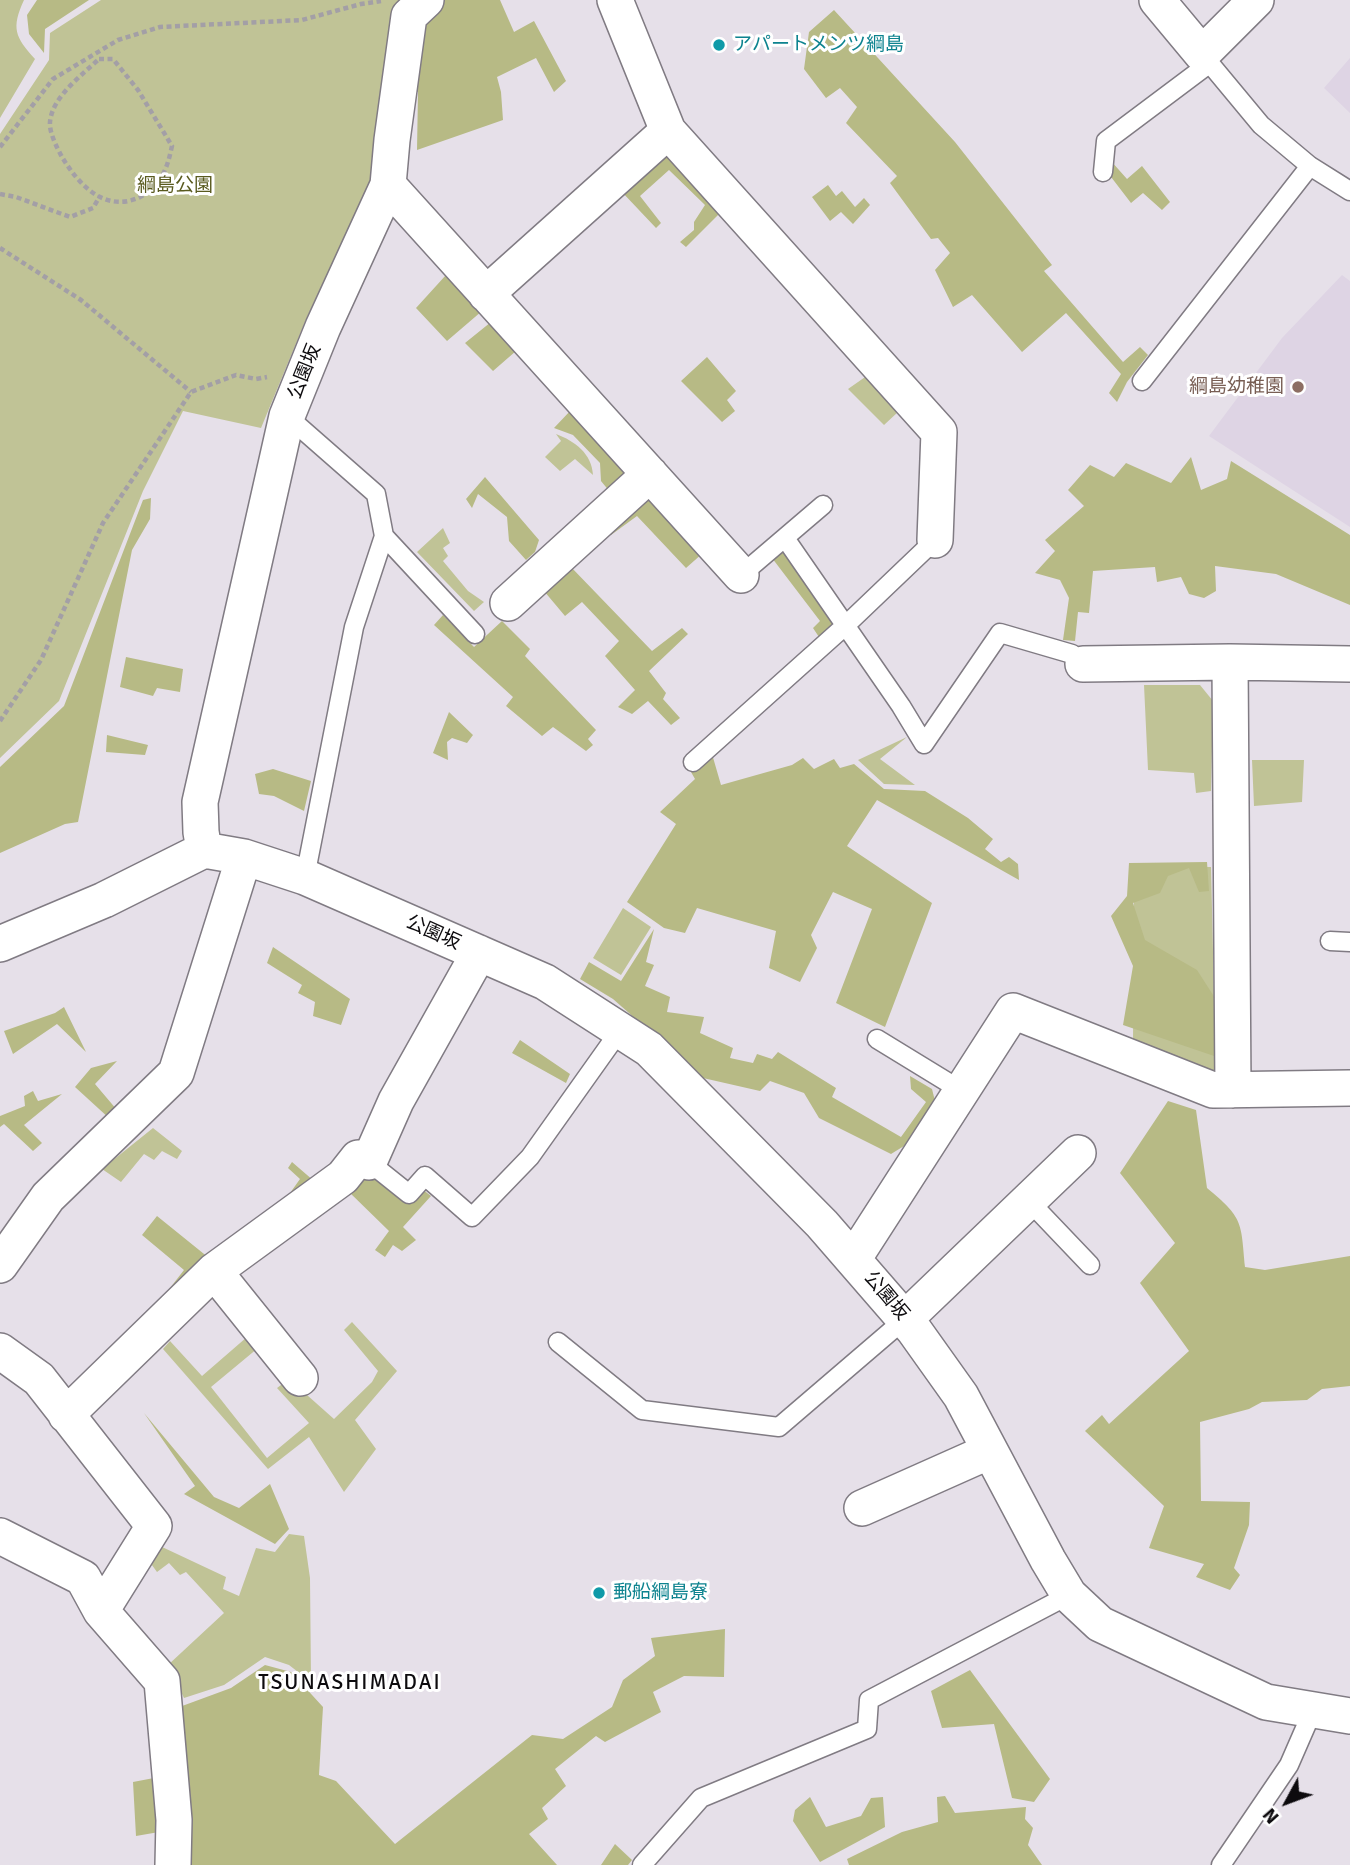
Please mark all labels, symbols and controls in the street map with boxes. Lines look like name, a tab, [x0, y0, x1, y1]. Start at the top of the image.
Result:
place label: アパートメンツ綱島	[733, 34, 904, 56]
marker: アパートメンツ綱島	[711, 37, 727, 53]
park label: 綱島公園	[137, 175, 213, 197]
street label: 公園坂	[284, 341, 326, 403]
place label: 綱島幼稚園	[1189, 376, 1284, 398]
marker: 綱島幼稚園	[1290, 379, 1306, 395]
street label: 公園坂	[402, 911, 464, 955]
street label: 公園坂	[859, 1267, 913, 1325]
place label: 郵船綱島寮	[613, 1582, 708, 1604]
marker: 郵船綱島寮	[591, 1585, 607, 1601]
district label: TSUNASHIMADAI	[260, 1670, 440, 1696]
north arrow	[1252, 1767, 1322, 1837]
text: N	[1258, 1803, 1285, 1829]

